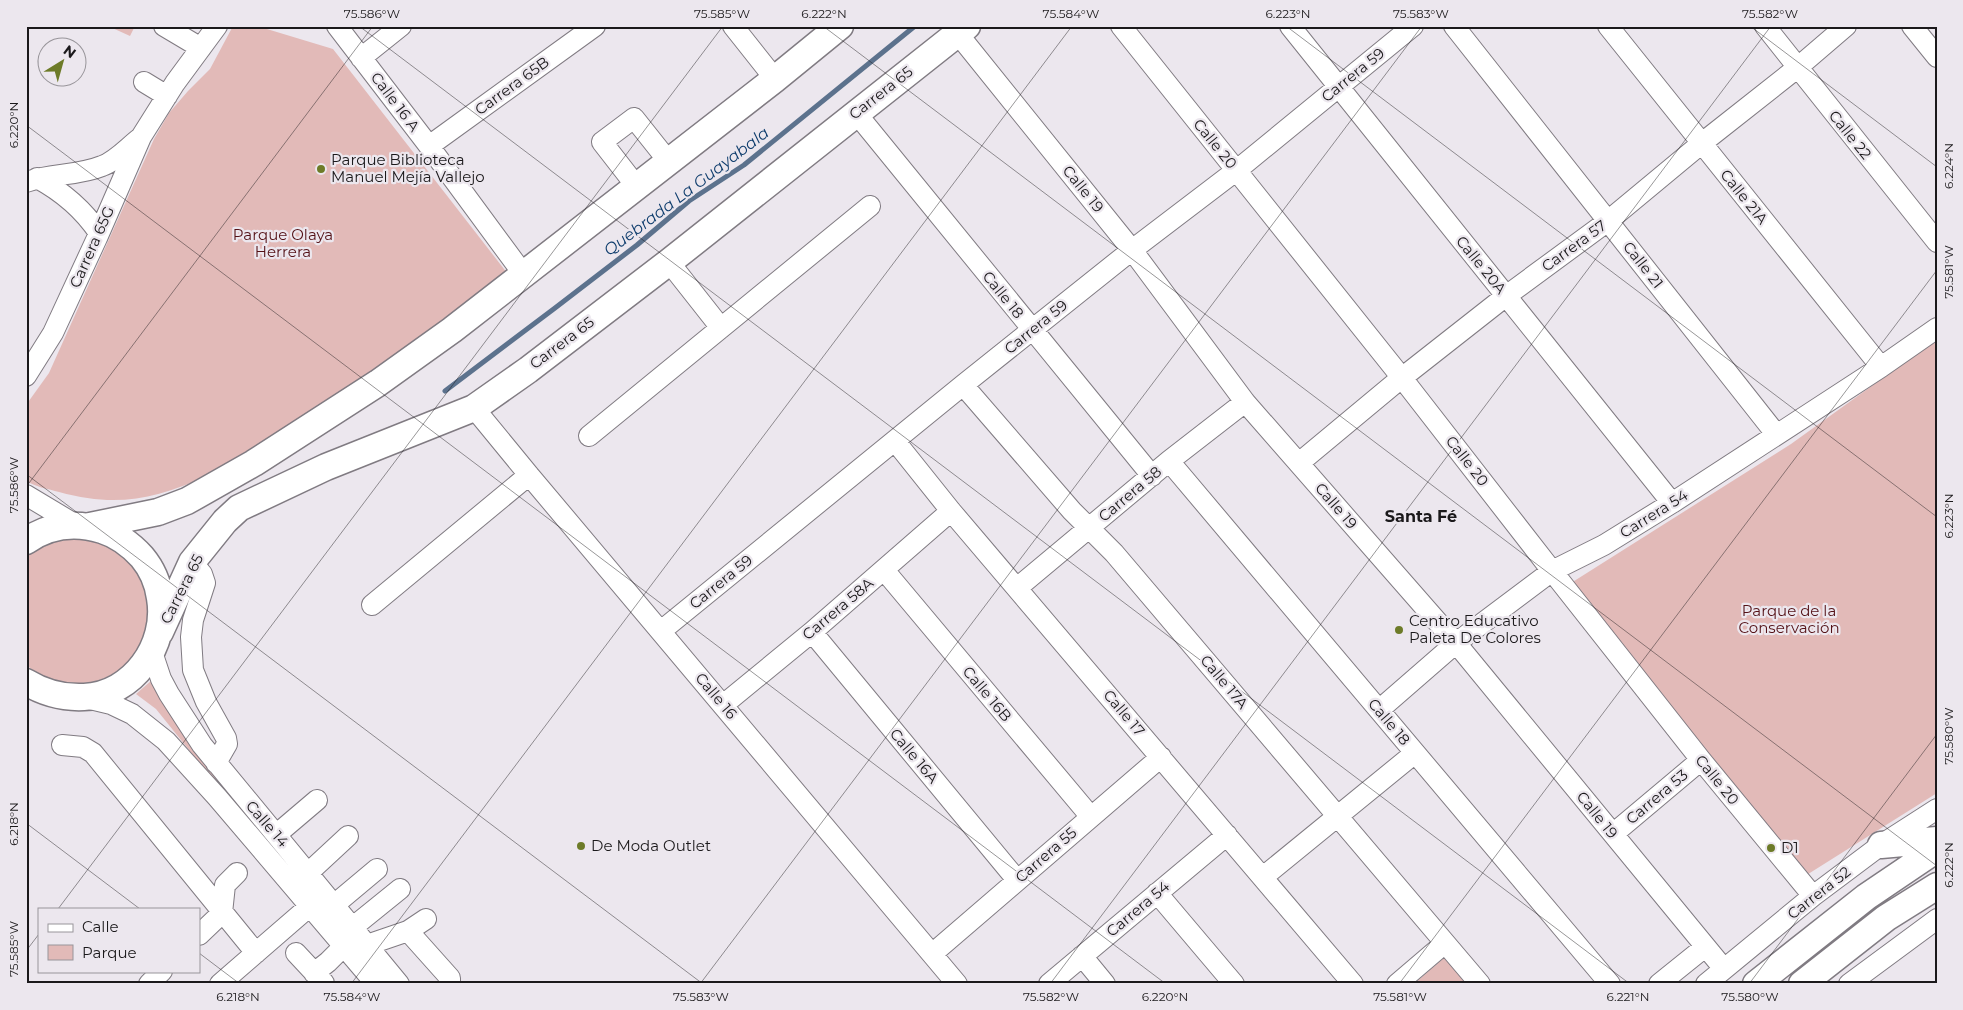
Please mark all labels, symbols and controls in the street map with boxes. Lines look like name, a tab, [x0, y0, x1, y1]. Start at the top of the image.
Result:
text: 75.586°W	[344, 6, 400, 21]
text: 75.585°W	[694, 6, 750, 21]
text: 6.222°N	[801, 6, 847, 21]
text: 75.584°W	[1043, 6, 1099, 21]
text: 6.223°N	[1265, 6, 1311, 21]
text: 75.583°W	[1393, 6, 1449, 21]
text: 75.582°W	[1742, 6, 1798, 21]
north arrow	[38, 38, 88, 88]
text: N	[60, 41, 80, 62]
street label: Carrera 59	[1317, 43, 1388, 106]
street label: Carrera 65B	[471, 52, 553, 119]
street label: Carrera 65	[845, 62, 916, 123]
street label: Calle 16 A	[367, 68, 424, 135]
text: 6.220°N	[6, 102, 21, 148]
street label: Calle 22	[1825, 106, 1876, 163]
street label: Calle 20	[1189, 115, 1241, 173]
water label: Quebrada La Guayabala	[600, 123, 773, 260]
text: 6.224°N	[1941, 143, 1956, 189]
place label: Parque Biblioteca Manuel Mejía Vallejo	[331, 150, 485, 186]
street label: Calle 19	[1059, 161, 1108, 216]
marker: Parque Biblioteca Manuel Mejía Vallejo	[315, 163, 327, 175]
street label: Calle 21A	[1717, 165, 1772, 228]
street label: Carrera 65G	[65, 203, 118, 291]
street label: Carrera 57	[1538, 216, 1610, 275]
park label: Parque Olaya Herrera	[233, 225, 333, 261]
street label: Calle 20A	[1452, 232, 1511, 298]
street label: Calle 21	[1619, 237, 1668, 292]
text: 75.581°W	[1941, 245, 1956, 299]
street label: Calle 18	[979, 267, 1028, 322]
street label: Carrera 59	[1000, 295, 1071, 358]
street label: Carrera 65	[526, 312, 598, 373]
street label: Calle 20	[1442, 432, 1493, 490]
text: 75.586°W	[6, 457, 21, 513]
street label: Carrera 58	[1094, 462, 1165, 525]
street label: Calle 19	[1311, 479, 1362, 533]
street label: Carrera 54	[1616, 485, 1691, 542]
text: 6.223°N	[1941, 493, 1956, 539]
district label: Santa Fé	[1385, 507, 1457, 526]
street label: Carrera 59	[685, 550, 756, 613]
street label: Carrera 65	[156, 551, 207, 627]
street label: Carrera 58A	[798, 573, 877, 644]
park label: Parque de la Conservación	[1738, 601, 1840, 637]
place label: Centro Educativo Paleta De Colores	[1409, 611, 1541, 647]
marker: Centro Educativo Paleta De Colores	[1393, 624, 1405, 636]
street label: Calle 17A	[1196, 651, 1253, 713]
street label: Calle 16B	[959, 662, 1016, 725]
street label: Calle 16	[691, 669, 741, 723]
street label: Calle 17	[1100, 686, 1149, 740]
street label: Calle 18	[1364, 694, 1414, 749]
text: 75.580°W	[1941, 707, 1956, 765]
street label: Calle 16A	[886, 724, 943, 787]
street label: Calle 20	[1691, 751, 1743, 809]
street label: Carrera 53	[1622, 765, 1692, 828]
street label: Calle 19	[1573, 787, 1622, 842]
street label: Calle 14	[242, 796, 293, 851]
text: 6.218°N	[6, 802, 21, 846]
street label: Carrera 55	[1011, 823, 1080, 886]
place label: De Moda Outlet	[591, 836, 711, 855]
place label: D1	[1781, 838, 1799, 857]
marker: De Moda Outlet	[575, 840, 587, 852]
marker: D1	[1765, 842, 1777, 854]
text: 6.222°N	[1941, 842, 1956, 888]
street label: Carrera 52	[1783, 862, 1854, 923]
street label: Carrera 54	[1102, 877, 1173, 941]
legend	[38, 908, 200, 972]
text: Calle	[82, 917, 119, 936]
text: 75.585°W	[6, 921, 21, 977]
text: Parque	[82, 943, 137, 962]
text: 6.218°N	[216, 989, 260, 1004]
text: 75.584°W	[324, 989, 380, 1004]
text: 75.583°W	[673, 989, 729, 1004]
text: 75.582°W	[1023, 989, 1079, 1004]
text: 6.220°N	[1142, 989, 1188, 1004]
text: 75.581°W	[1373, 989, 1427, 1004]
text: 6.221°N	[1607, 989, 1649, 1004]
text: 75.580°W	[1721, 989, 1779, 1004]

